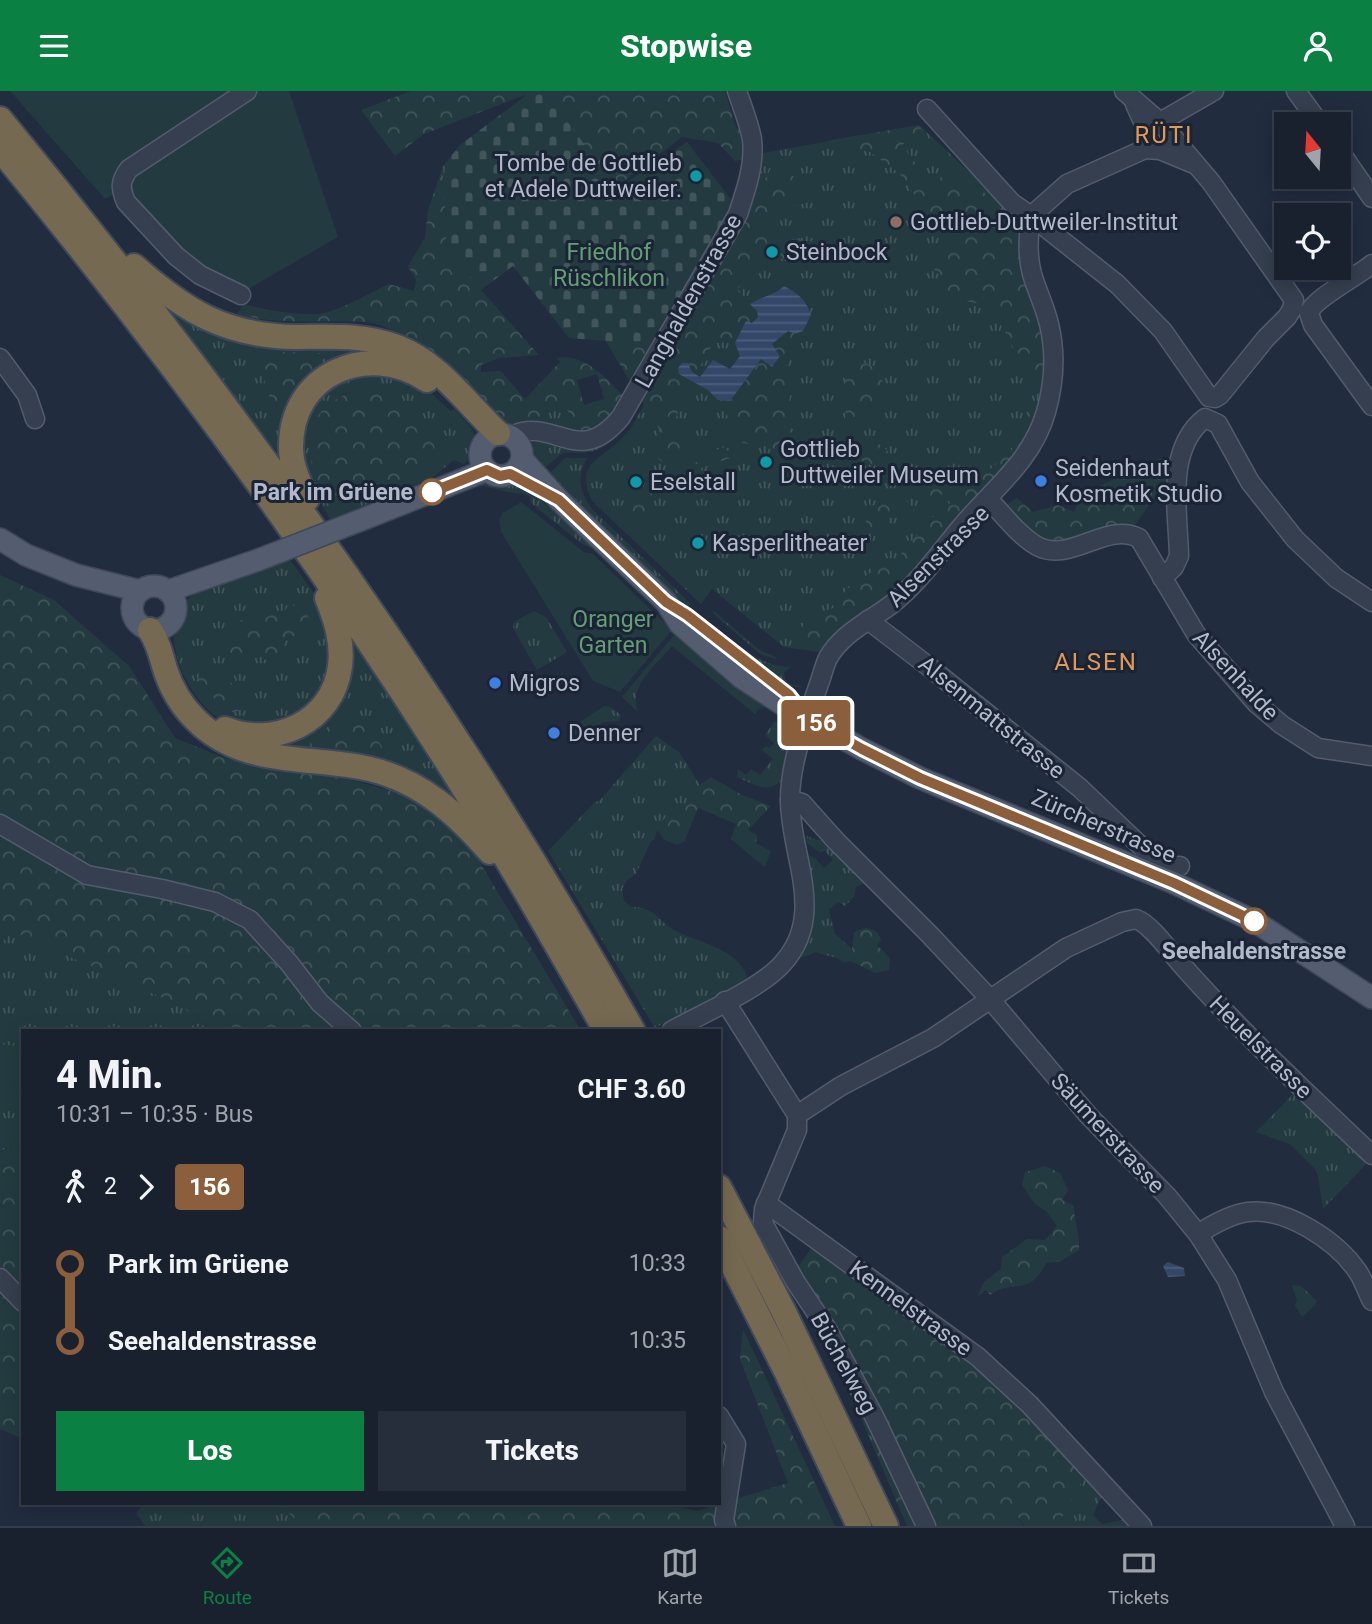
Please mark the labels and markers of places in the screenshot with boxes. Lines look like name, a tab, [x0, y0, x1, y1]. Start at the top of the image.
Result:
place label: Tombe de Gottlieb et Adele Duttweiler.	[485, 150, 682, 203]
marker: Tombe de Gottlieb et Adele Duttweiler.	[688, 168, 704, 184]
place label: Gottlieb-Duttweiler-Institut	[910, 209, 1178, 236]
marker: Gottlieb-Duttweiler-Institut	[888, 214, 904, 230]
place label: Steinbock	[786, 239, 888, 266]
marker: Steinbock	[764, 244, 780, 260]
place label: Gottlieb Duttweiler Museum	[780, 436, 979, 489]
marker: Gottlieb Duttweiler Museum	[758, 454, 774, 470]
place label: Seidenhaut Kosmetik Studio	[1055, 455, 1223, 508]
place label: Eselstall	[650, 469, 736, 496]
marker: Seidenhaut Kosmetik Studio	[1033, 473, 1049, 489]
marker: Eselstall	[628, 474, 644, 490]
place label: Park im Grüene	[253, 479, 413, 506]
marker: Park im Grüene	[419, 479, 445, 505]
place label: Kasperlitheater	[712, 530, 868, 557]
marker: Kasperlitheater	[690, 535, 706, 551]
place label: Migros	[509, 670, 580, 697]
marker: Migros	[487, 675, 503, 691]
place label: Denner	[568, 720, 641, 747]
marker: Denner	[546, 725, 562, 741]
marker: Seehaldenstrasse	[1241, 908, 1267, 934]
place label: Seehaldenstrasse	[1162, 938, 1346, 965]

